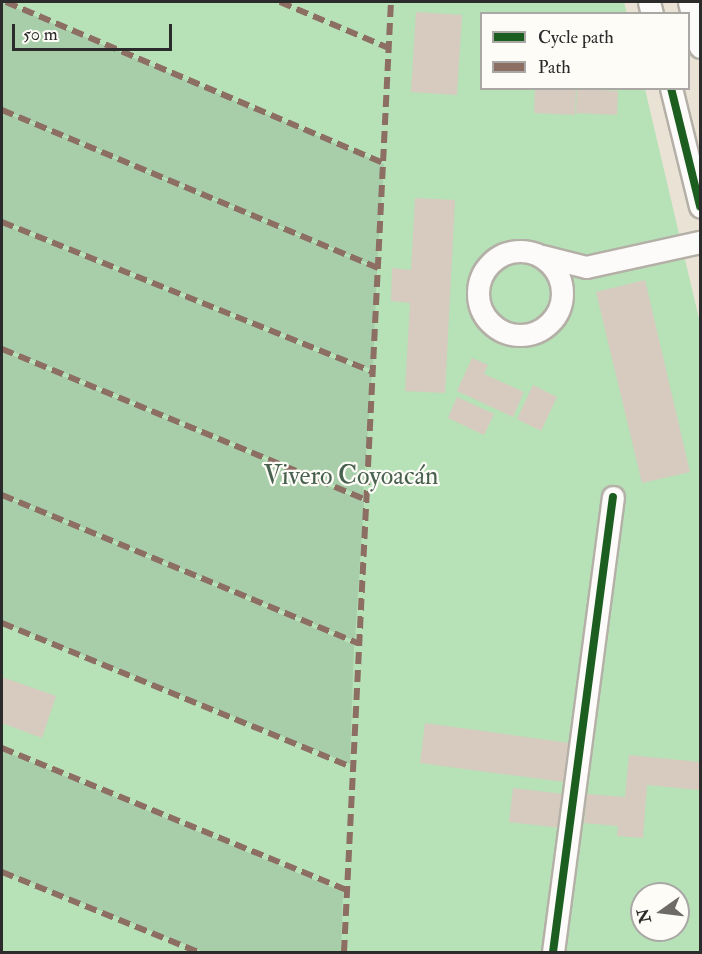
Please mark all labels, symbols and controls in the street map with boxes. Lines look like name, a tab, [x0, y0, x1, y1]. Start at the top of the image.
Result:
scale bar	[15, 12, 176, 50]
legend	[480, 12, 690, 90]
text: 50 m	[23, 23, 58, 46]
text: Cycle path	[538, 26, 614, 49]
text: Path	[538, 56, 571, 79]
park label: Vivero Coyoacán	[263, 461, 439, 493]
north arrow	[630, 882, 690, 942]
text: N	[633, 907, 656, 925]

